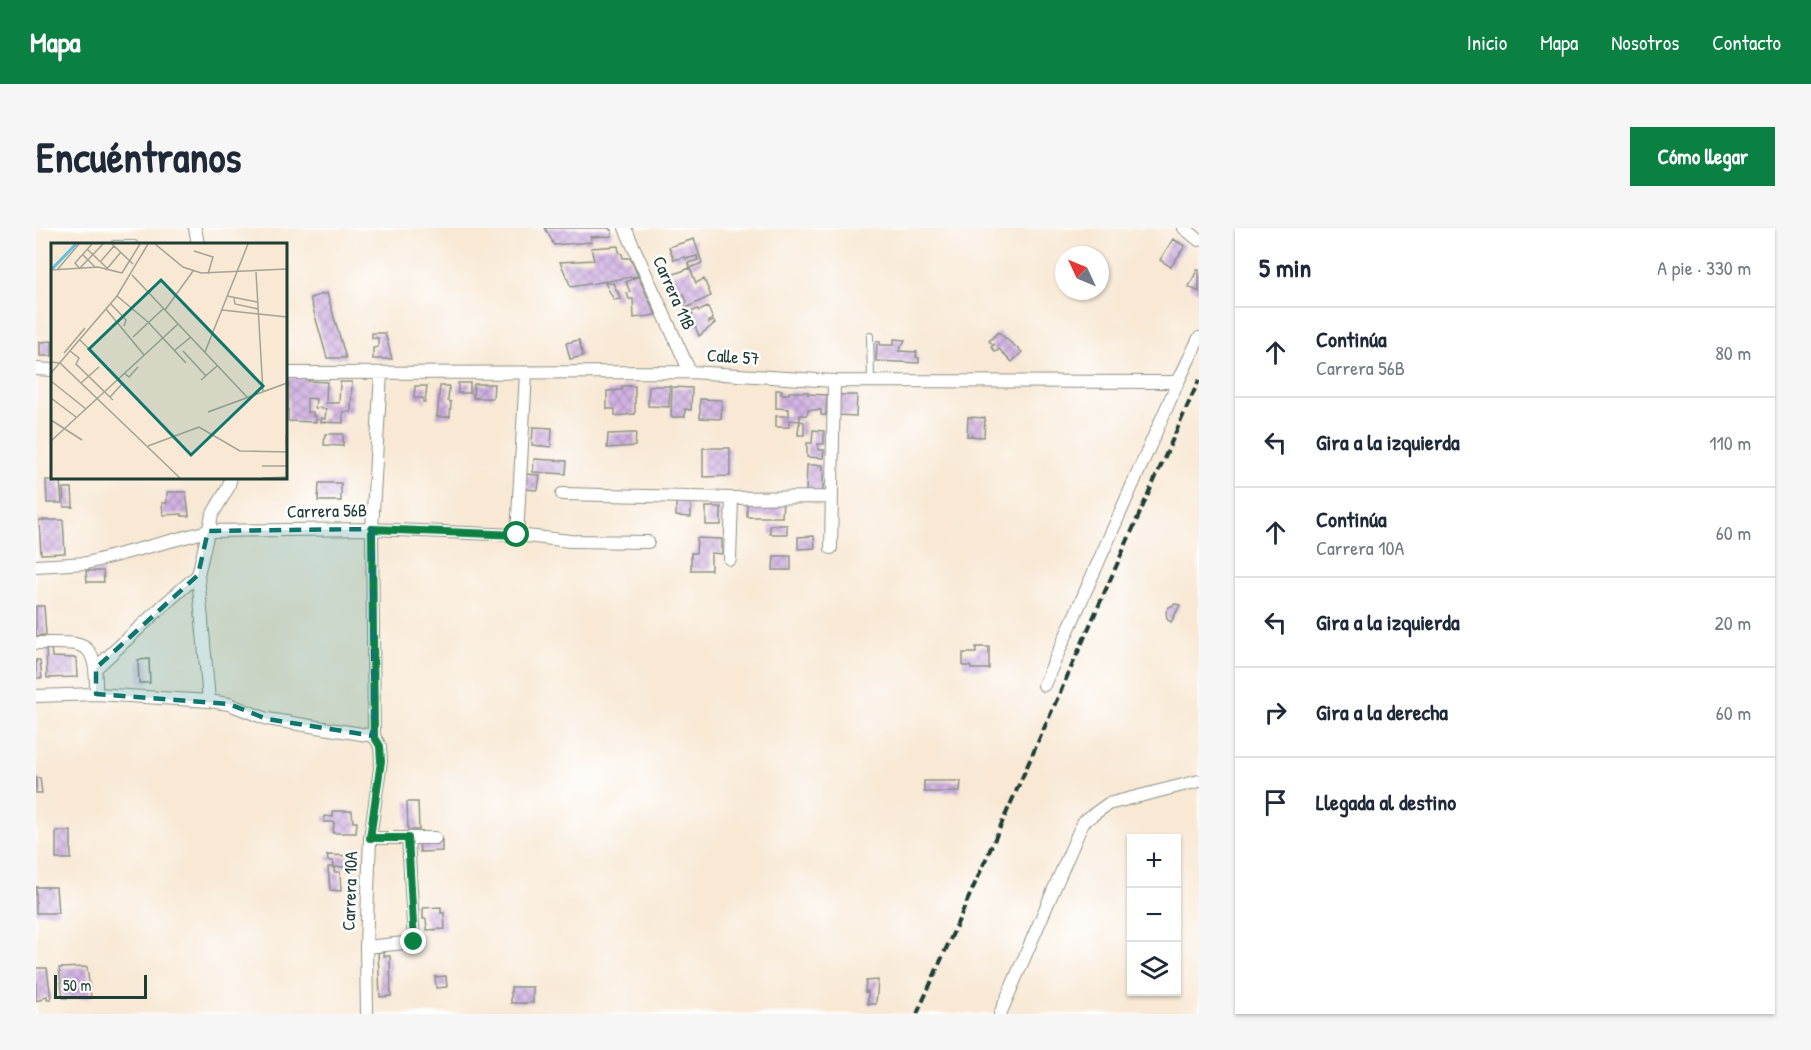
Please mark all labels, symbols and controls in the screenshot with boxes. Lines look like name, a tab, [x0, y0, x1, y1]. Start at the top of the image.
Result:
text: Mapa	[30, 23, 81, 61]
text: Inicio	[1467, 28, 1507, 57]
text: Mapa	[1540, 28, 1578, 57]
text: Nosotros	[1611, 28, 1679, 57]
text: Contacto	[1712, 28, 1781, 57]
button: Cómo llegar	[1630, 127, 1775, 186]
text: Encuéntranos	[36, 128, 242, 185]
inset map	[51, 243, 286, 478]
north arrow	[1055, 246, 1109, 300]
text: 5 min	[1259, 250, 1311, 285]
street label: Carrera 11B	[647, 252, 702, 334]
text: A pie · 330 m	[1657, 254, 1751, 281]
text: Continúa	[1316, 324, 1387, 354]
icon: ahead	[1259, 336, 1292, 369]
text: 80 m	[1715, 339, 1751, 366]
street label: Calle 57	[706, 342, 760, 371]
text: Carrera 56B	[1316, 354, 1405, 381]
icon: left	[1259, 426, 1292, 459]
text: Gira a la izquierda	[1316, 427, 1460, 457]
text: 110 m	[1709, 429, 1751, 456]
street label: Carrera 56B	[287, 497, 367, 524]
text: Continúa	[1316, 504, 1387, 534]
icon: ahead	[1259, 516, 1292, 549]
text: 60 m	[1716, 519, 1751, 546]
route start	[503, 521, 529, 547]
text: Carrera 10A	[1316, 534, 1404, 561]
icon: left	[1259, 606, 1292, 639]
text: Gira a la izquierda	[1316, 607, 1460, 637]
text: 20 m	[1714, 609, 1751, 636]
icon: right	[1259, 696, 1292, 729]
text: Gira a la derecha	[1316, 697, 1448, 727]
text: 60 m	[1716, 699, 1751, 726]
icon: arrive	[1259, 786, 1292, 819]
text: Llegada al destino	[1316, 787, 1456, 817]
map controls	[1127, 834, 1181, 996]
button: +	[1127, 834, 1181, 888]
street label: Carrera 10A	[336, 851, 363, 931]
button: −	[1127, 888, 1181, 942]
route end	[400, 928, 426, 954]
button: layers	[1127, 942, 1181, 996]
scale bar	[54, 972, 147, 1000]
text: 50 m	[63, 974, 92, 996]

